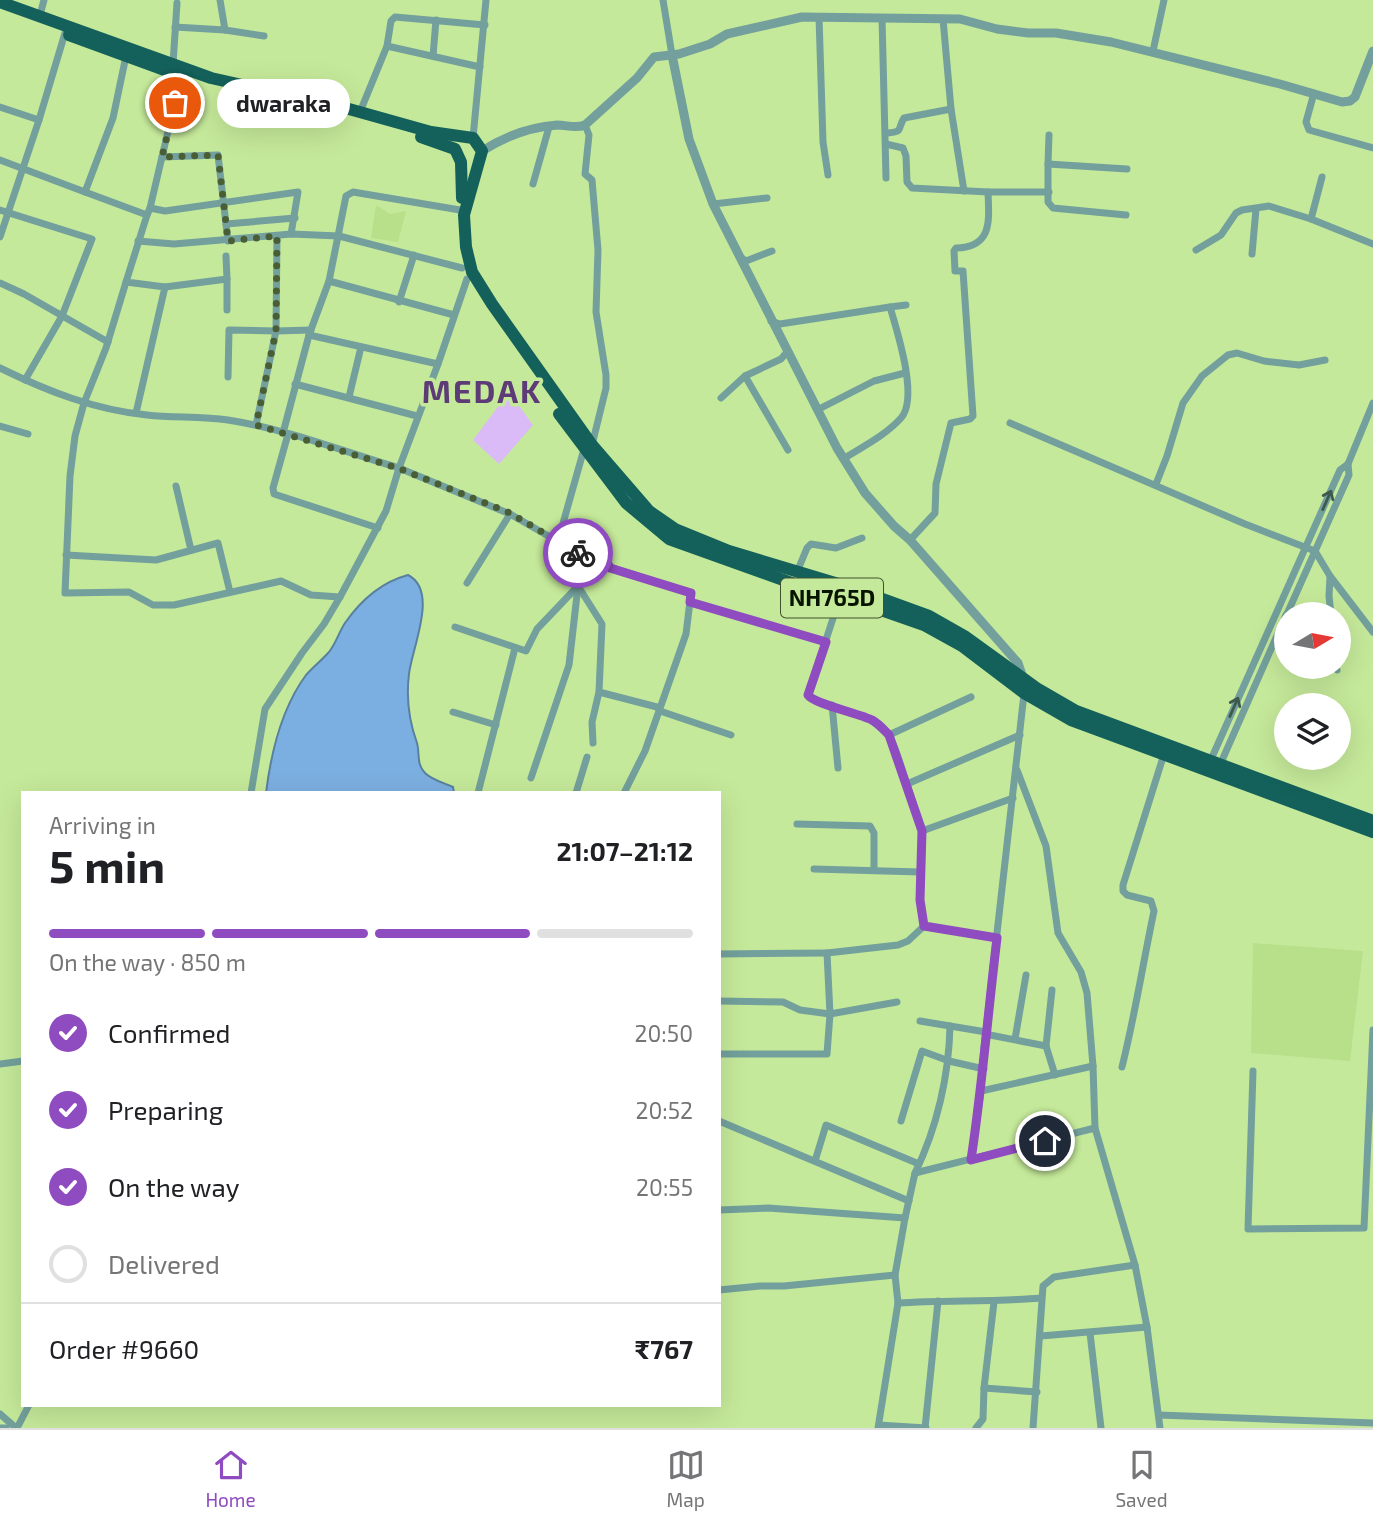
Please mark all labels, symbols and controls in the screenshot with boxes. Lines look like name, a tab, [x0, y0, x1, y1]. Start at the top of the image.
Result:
pin	[145, 73, 205, 133]
callout: dwaraka	[217, 78, 350, 128]
icon: bag	[156, 84, 194, 122]
text: dwaraka	[236, 89, 331, 117]
district label: MEDAK	[422, 371, 542, 409]
one-way arrow	[1321, 489, 1334, 511]
courier	[543, 518, 613, 588]
icon: bike	[559, 534, 597, 572]
road number: NH765D	[781, 578, 883, 618]
north arrow	[1274, 602, 1351, 679]
map controls	[1274, 602, 1351, 770]
button: layers	[1274, 693, 1351, 770]
one-way arrow	[1228, 697, 1241, 719]
text: Arriving in	[49, 811, 156, 839]
text: 21:07–21:12	[556, 835, 693, 866]
text: 5 min	[49, 837, 165, 892]
text: On the way · 850 m	[49, 948, 246, 976]
icon: check	[49, 1014, 87, 1052]
text: Confirmed	[108, 1017, 231, 1048]
text: 20:50	[635, 1019, 693, 1047]
icon: check	[49, 1091, 87, 1129]
text: Preparing	[108, 1094, 223, 1125]
text: 20:52	[636, 1096, 693, 1124]
pin	[1015, 1111, 1075, 1171]
icon: home	[1026, 1122, 1064, 1160]
icon: check	[49, 1168, 87, 1206]
text: On the way	[108, 1171, 239, 1202]
text: 20:55	[636, 1173, 693, 1201]
text: Delivered	[108, 1248, 220, 1279]
text: Order #9660	[49, 1333, 199, 1364]
text: ₹767	[635, 1333, 693, 1364]
tab: Home	[205, 1446, 256, 1511]
tab: Map	[667, 1446, 705, 1511]
tab: Saved	[1115, 1446, 1168, 1511]

